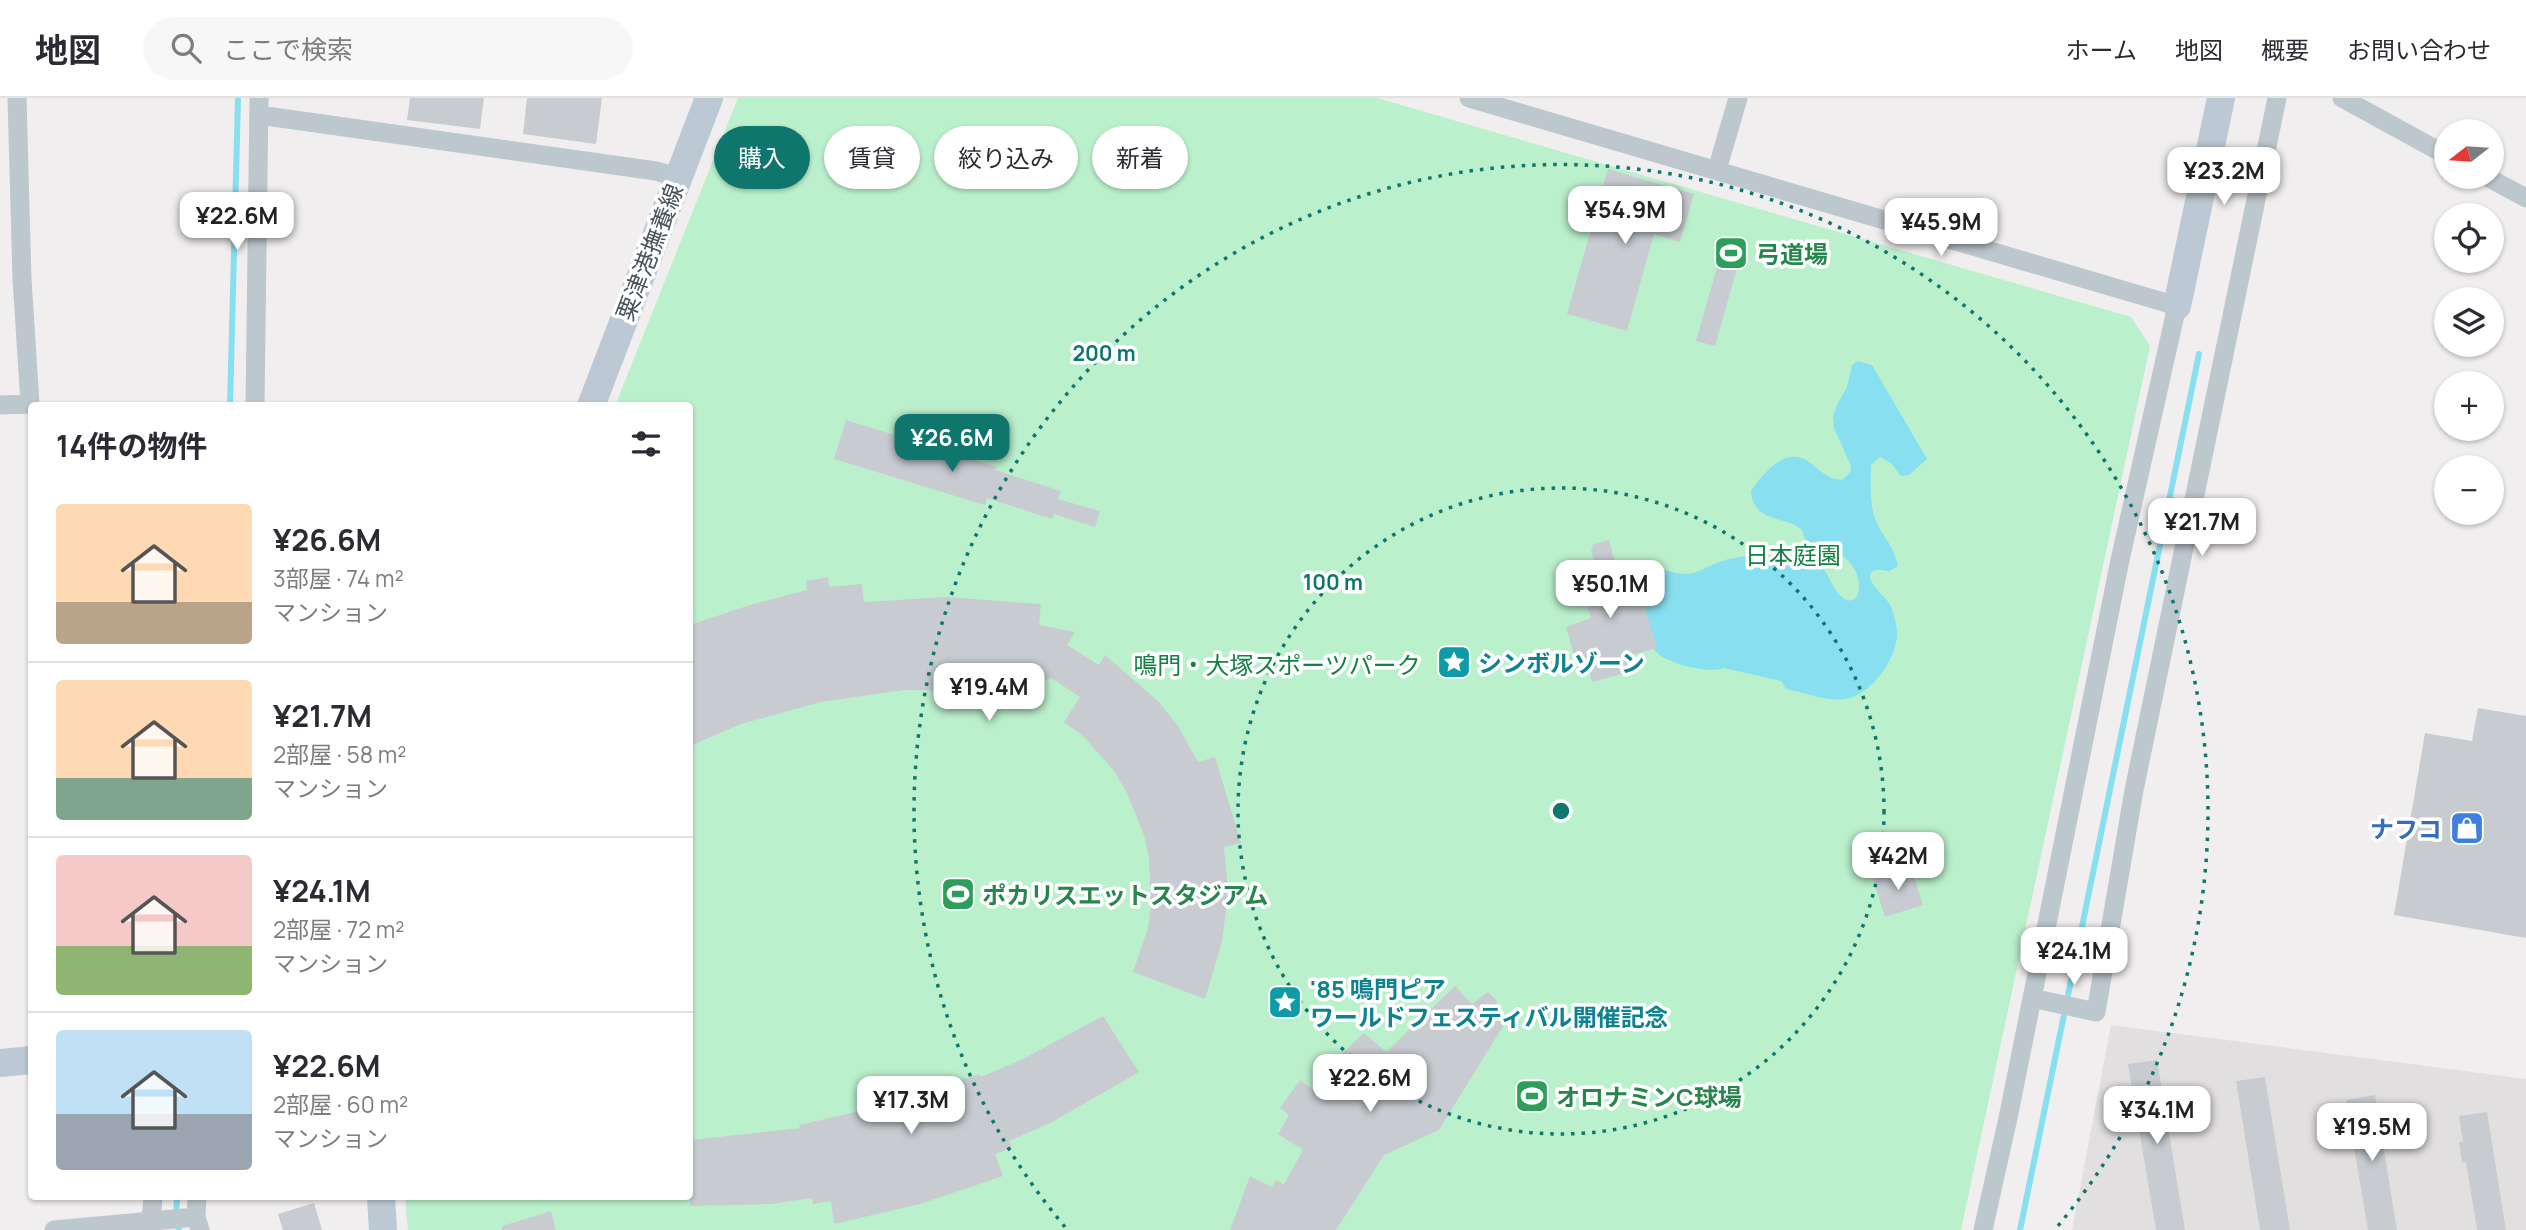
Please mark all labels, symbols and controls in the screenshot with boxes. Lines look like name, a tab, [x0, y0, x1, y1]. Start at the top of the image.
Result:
search box	[143, 17, 633, 80]
text: 地図	[35, 27, 101, 72]
icon: search	[167, 29, 205, 67]
text: ここで検索	[223, 31, 353, 67]
text: ホーム	[2066, 33, 2137, 66]
text: 地図	[2175, 33, 2223, 66]
text: 概要	[2261, 33, 2309, 66]
text: お問い合わせ	[2347, 33, 2491, 66]
north arrow	[2434, 119, 2504, 189]
map controls	[2434, 119, 2504, 525]
chip: 購入	[714, 126, 810, 189]
chip: 賃貸	[824, 126, 920, 189]
chip: 絞り込み	[934, 126, 1078, 189]
chip: 新着	[1092, 126, 1188, 189]
pin: ¥23.2M	[2167, 148, 2281, 207]
text: ¥23.2M	[2183, 154, 2265, 186]
street label: 粟津港撫養線	[608, 179, 690, 325]
pin: ¥54.9M	[1568, 186, 1682, 246]
pin: ¥22.6M	[180, 192, 294, 252]
text: ¥54.9M	[1584, 193, 1666, 225]
pin: ¥45.9M	[1884, 198, 1998, 258]
text: ¥22.6M	[196, 199, 278, 231]
button: locate	[2434, 203, 2504, 273]
text: ¥45.9M	[1901, 205, 1981, 237]
sports icon: 弓道場	[1712, 234, 1750, 272]
place label: 弓道場	[1756, 237, 1828, 270]
button: layers	[2434, 287, 2504, 357]
text: 200 m	[1072, 339, 1136, 367]
button: +	[2434, 371, 2504, 441]
pin: ¥26.6M	[895, 414, 1009, 474]
text: ¥26.6M	[911, 421, 994, 453]
text: 14件の物件	[56, 425, 207, 466]
icon: filters	[627, 425, 665, 463]
button: −	[2434, 455, 2504, 525]
pin: ¥21.7M	[2145, 498, 2259, 558]
text: ¥21.7M	[2164, 505, 2240, 537]
text: ¥26.6M	[273, 519, 381, 560]
icon: home	[112, 532, 196, 616]
park label: 日本庭園	[1745, 538, 1841, 571]
pin: ¥50.1M	[1553, 560, 1667, 620]
text: 3部屋 · 74 m²	[273, 562, 404, 594]
text: ¥50.1M	[1572, 567, 1648, 599]
text: 100 m	[1303, 568, 1363, 596]
text: マンション	[273, 596, 388, 628]
place icon: シンボルゾーン	[1435, 643, 1473, 681]
place label: シンボルゾーン	[1478, 646, 1645, 679]
park label: 鳴門・大塚スポーツパーク	[1133, 648, 1421, 681]
pin: ¥19.4M	[932, 664, 1046, 723]
text: ¥19.4M	[950, 670, 1028, 702]
text: ¥21.7M	[273, 695, 372, 736]
icon: home	[112, 708, 196, 792]
text: 2部屋 · 58 m²	[273, 738, 406, 770]
text: マンション	[273, 772, 388, 804]
centre of rings	[1549, 799, 1573, 823]
shop icon: ナフコ	[2448, 809, 2486, 847]
place label: ナフコ	[2370, 812, 2442, 845]
pin: ¥42M	[1857, 832, 1939, 892]
text: ¥42M	[1868, 839, 1928, 871]
text: ¥24.1M	[273, 870, 371, 911]
sports icon: ポカリスエットスタジアム	[939, 875, 977, 913]
place label: ポカリスエットスタジアム	[982, 878, 1268, 911]
icon: home	[112, 883, 196, 967]
text: 2部屋 · 72 m²	[273, 913, 404, 945]
pin: ¥24.1M	[2017, 928, 2131, 987]
text: ¥24.1M	[2037, 934, 2111, 966]
text: マンション	[273, 947, 388, 979]
place label: '85 鳴門ピア ワールドフェスティバル開催記念	[1310, 972, 1669, 1033]
place icon: '85 鳴門ピア ワールドフェスティバル開催記念	[1266, 983, 1304, 1021]
text: ¥22.6M	[273, 1045, 380, 1086]
pin: ¥22.6M	[1313, 1054, 1427, 1114]
icon: home	[112, 1058, 196, 1142]
text: ¥22.6M	[1329, 1061, 1411, 1093]
pin: ¥17.3M	[854, 1076, 968, 1136]
sports icon: オロナミンC球場	[1513, 1077, 1551, 1115]
place label: オロナミンC球場	[1556, 1080, 1742, 1113]
text: ¥17.3M	[873, 1083, 949, 1115]
pin: ¥34.1M	[2100, 1086, 2214, 1146]
text: 2部屋 · 60 m²	[273, 1088, 408, 1120]
text: ¥34.1M	[2120, 1093, 2194, 1125]
pin: ¥19.5M	[2315, 1104, 2429, 1163]
text: ¥19.5M	[2333, 1110, 2411, 1142]
text: マンション	[273, 1122, 388, 1154]

